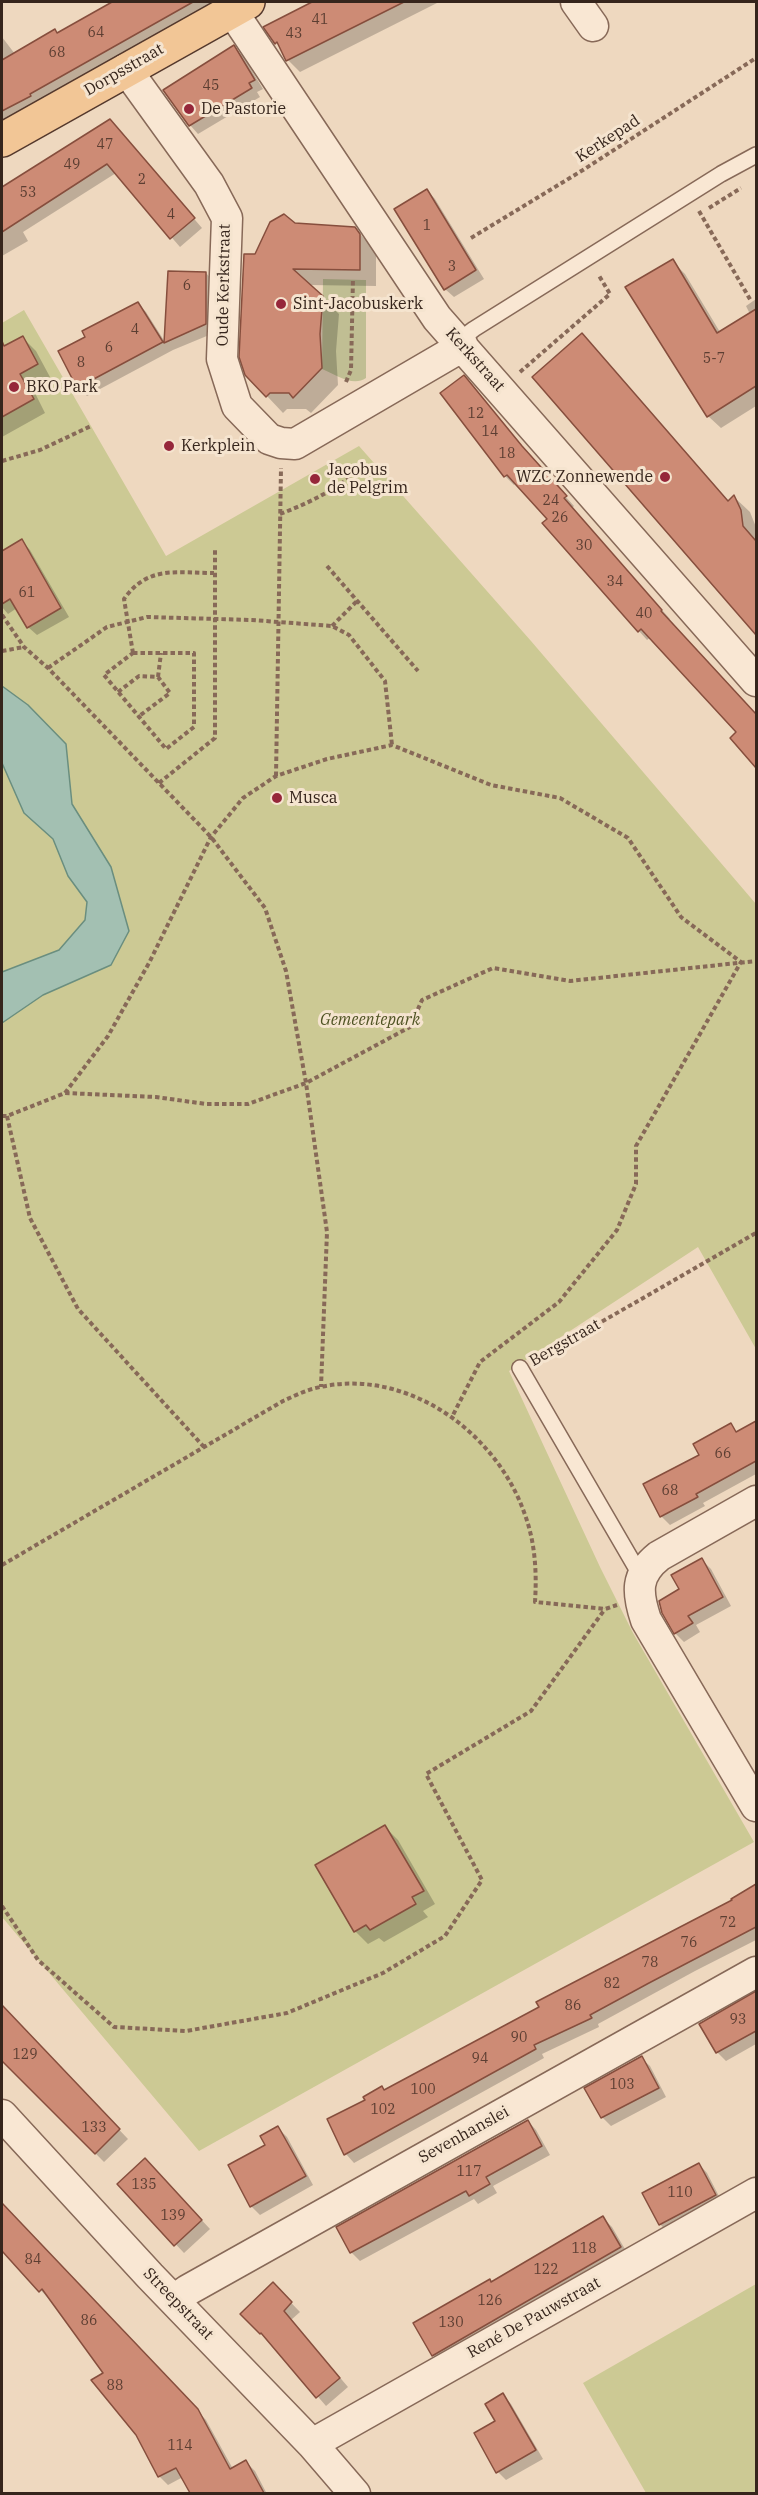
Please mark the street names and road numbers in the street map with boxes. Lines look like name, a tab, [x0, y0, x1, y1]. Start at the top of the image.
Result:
street label: Dorpsstraat	[81, 40, 167, 100]
street label: Kerkepad	[572, 111, 644, 167]
street label: Oude Kerkstraat	[213, 223, 235, 347]
street label: Kerkstraat	[441, 324, 509, 396]
street label: Bergstraat	[526, 1315, 604, 1371]
street label: Sevenhanslei	[415, 2102, 513, 2168]
street label: Streepstraat	[139, 2264, 217, 2344]
street label: René De Pauwstraat	[464, 2273, 604, 2363]

